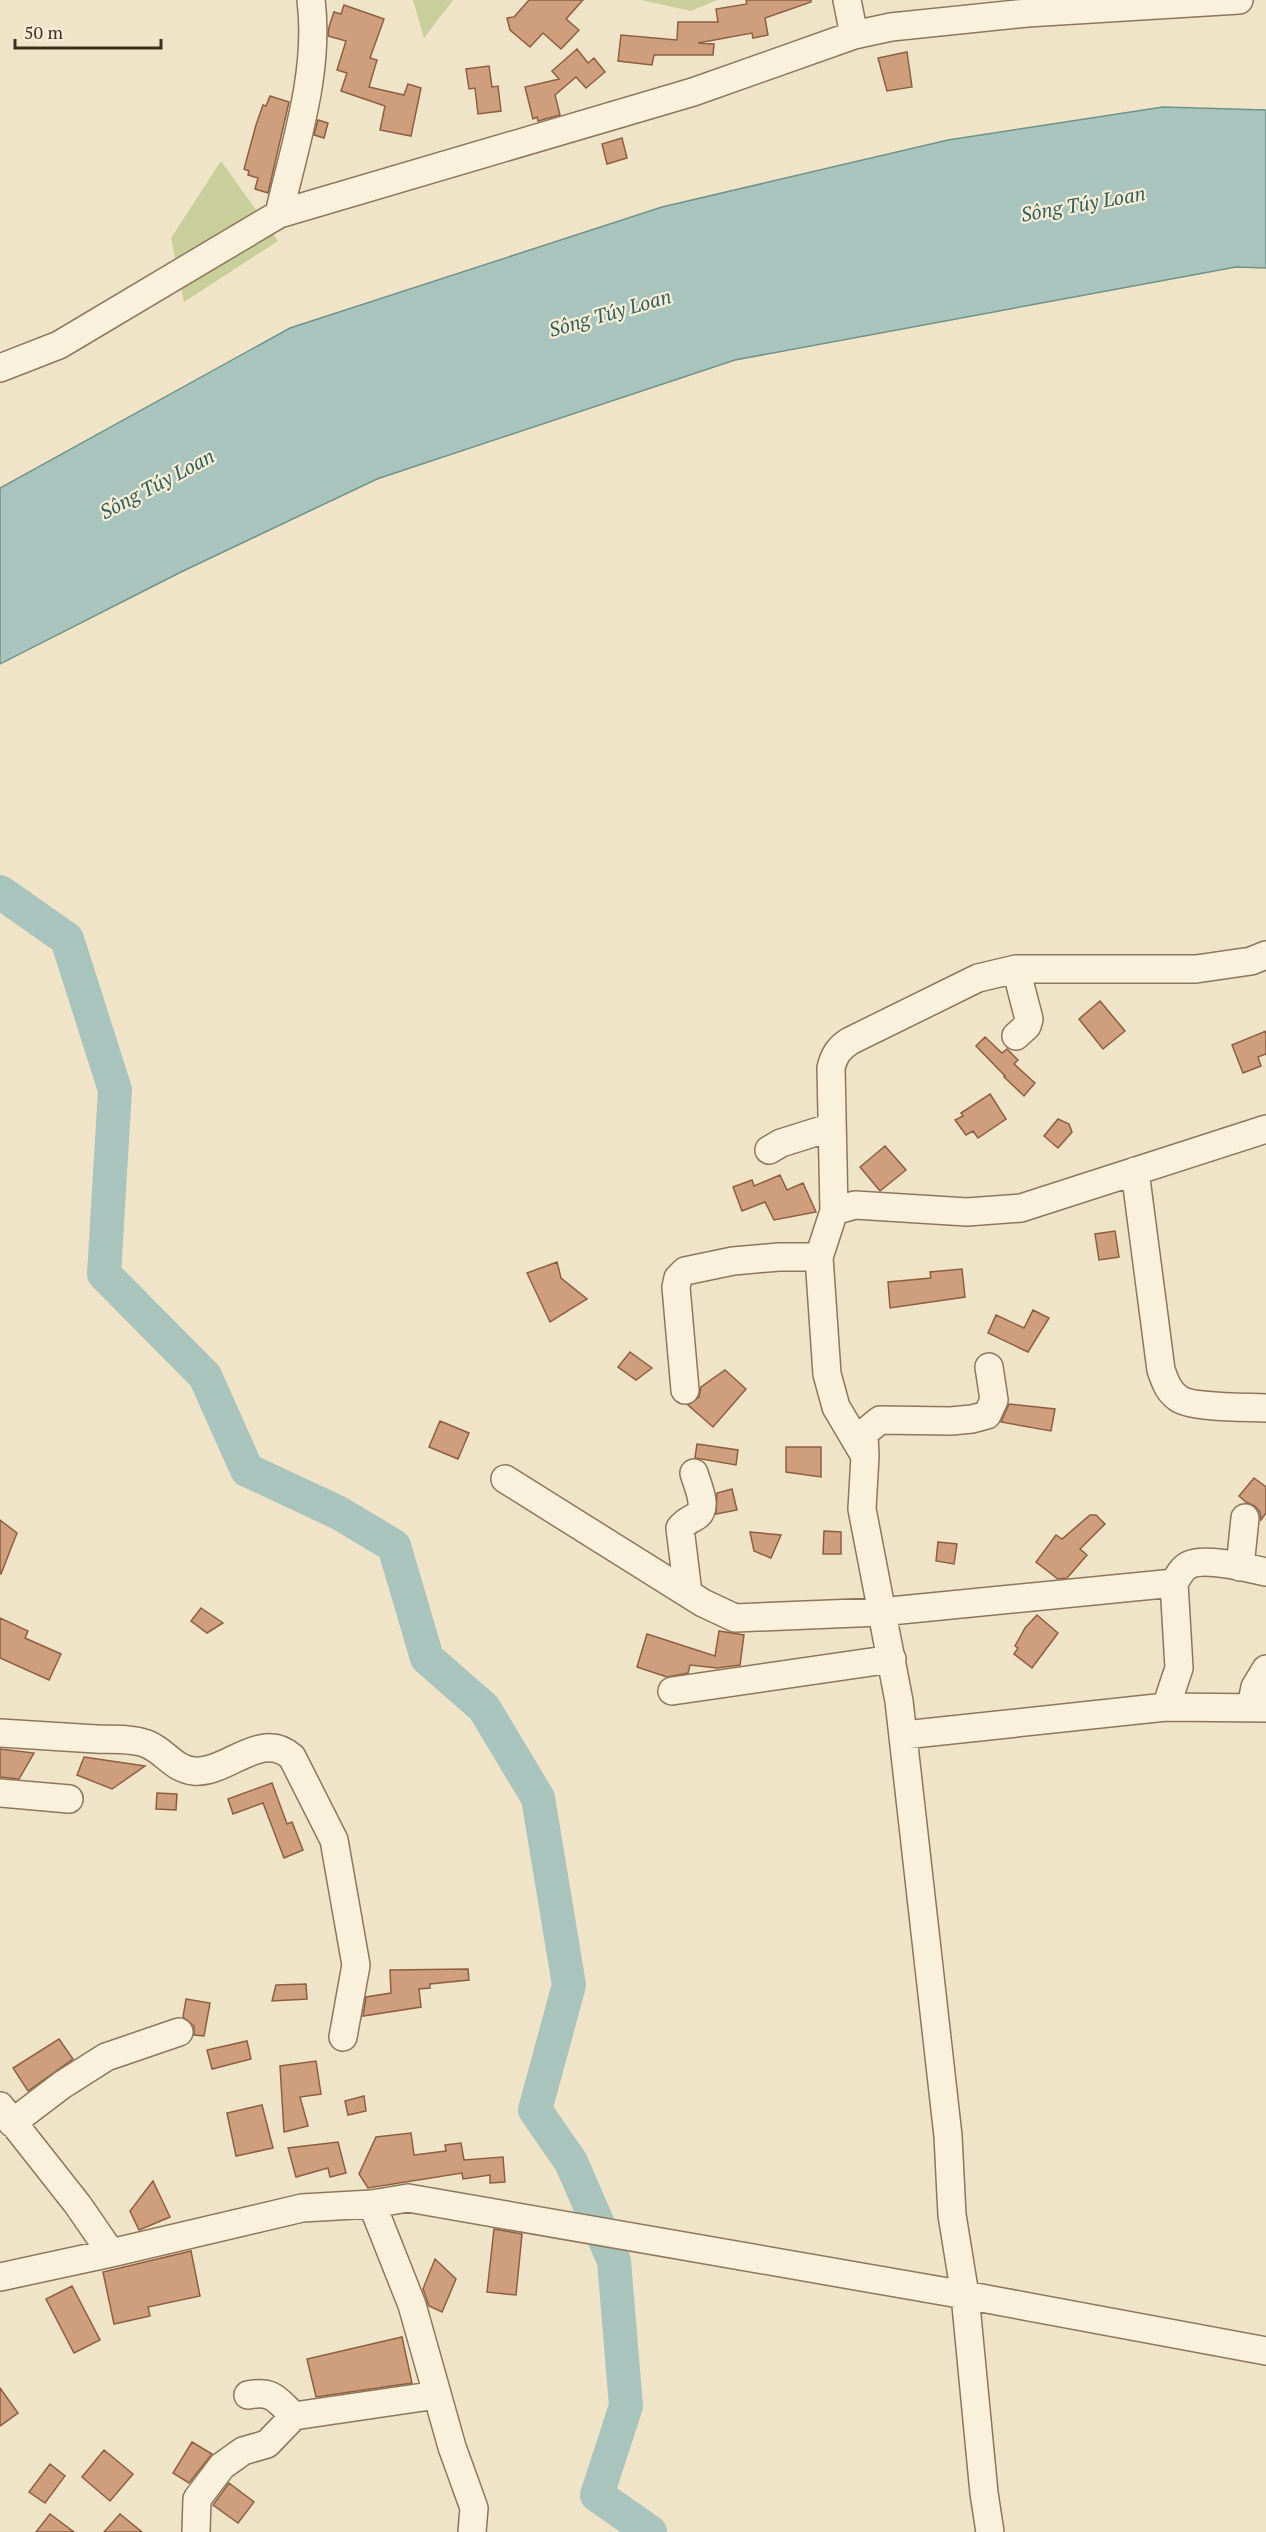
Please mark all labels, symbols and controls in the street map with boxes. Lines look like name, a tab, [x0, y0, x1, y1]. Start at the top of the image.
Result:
scale bar	[15, 12, 160, 50]
text: 50 m	[24, 20, 64, 44]
water label: Sông Túy Loan	[1018, 179, 1147, 228]
water label: Sông Túy Loan	[546, 282, 674, 343]
water label: Sông Túy Loan	[95, 442, 219, 525]

